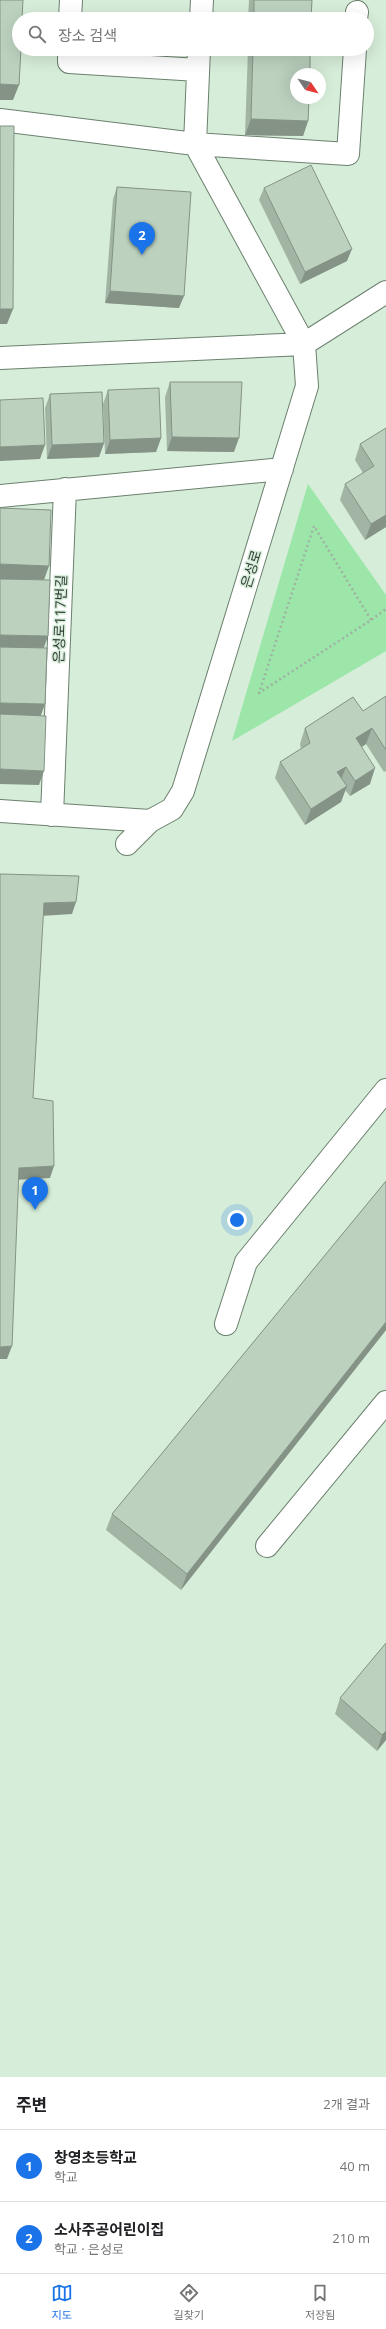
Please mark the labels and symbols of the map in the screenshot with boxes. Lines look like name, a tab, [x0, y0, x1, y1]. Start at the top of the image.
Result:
north arrow	[290, 68, 326, 104]
pin: 2	[129, 222, 155, 255]
street label: 은성로	[236, 547, 265, 590]
street label: 은성로117번길	[48, 574, 71, 663]
pin: 1	[22, 1177, 48, 1210]
your location	[227, 1210, 247, 1230]

